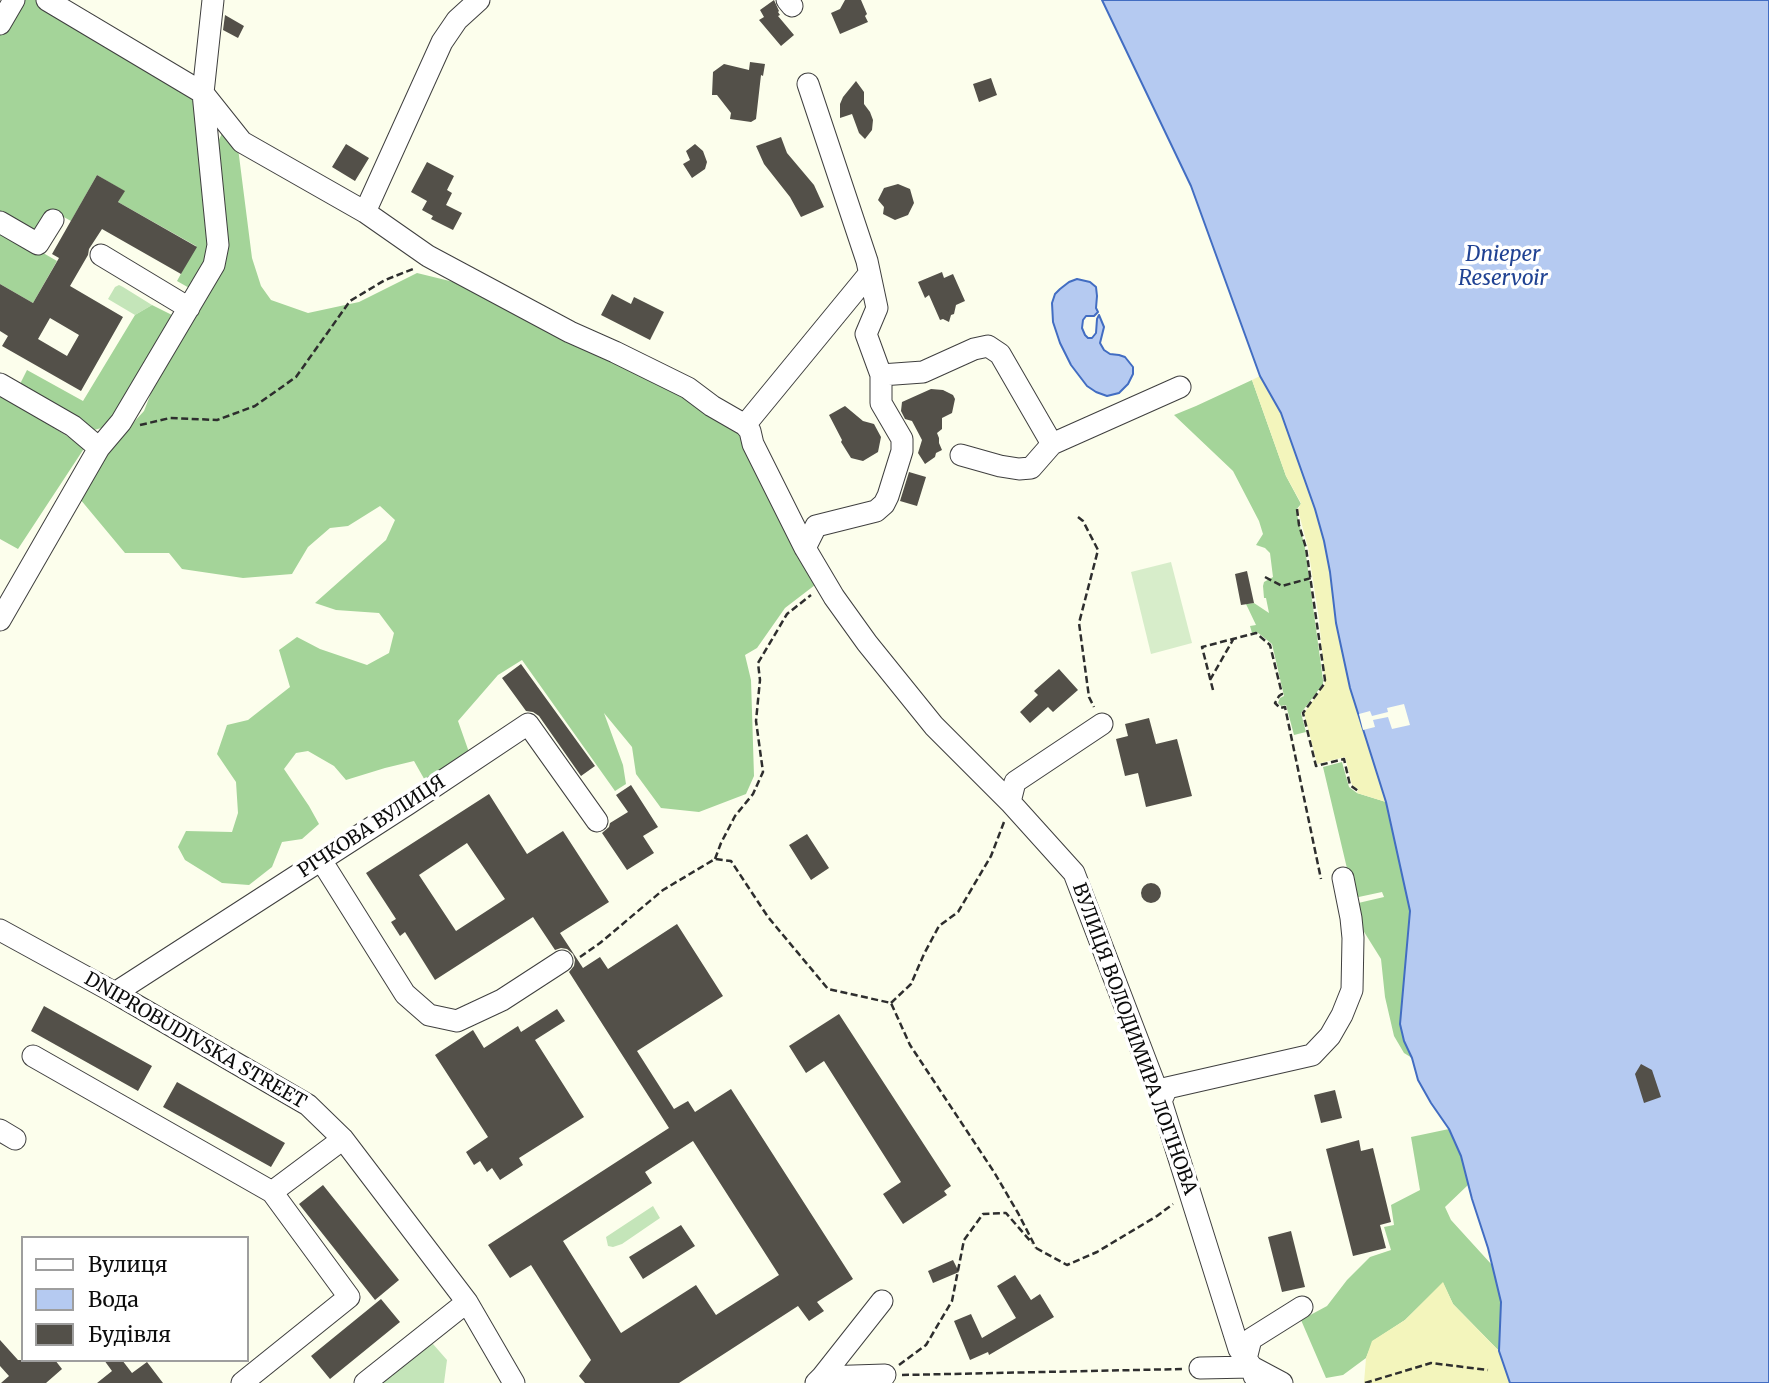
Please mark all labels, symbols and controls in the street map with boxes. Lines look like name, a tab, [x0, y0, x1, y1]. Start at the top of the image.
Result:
water label: Dnieper Reservoir	[1458, 242, 1548, 292]
street label: РІЧКОВА ВУЛИЦЯ	[294, 771, 450, 883]
street label: ВУЛИЦЯ ВОЛОДИМИРА ЛОГІНОВА	[1067, 880, 1201, 1198]
street label: DNIPROBUDIVSKA STREET	[80, 968, 310, 1114]
legend	[21, 1236, 248, 1362]
text: Вулиця	[88, 1251, 168, 1278]
text: Вода	[88, 1286, 139, 1313]
text: Будівля	[88, 1321, 171, 1348]

